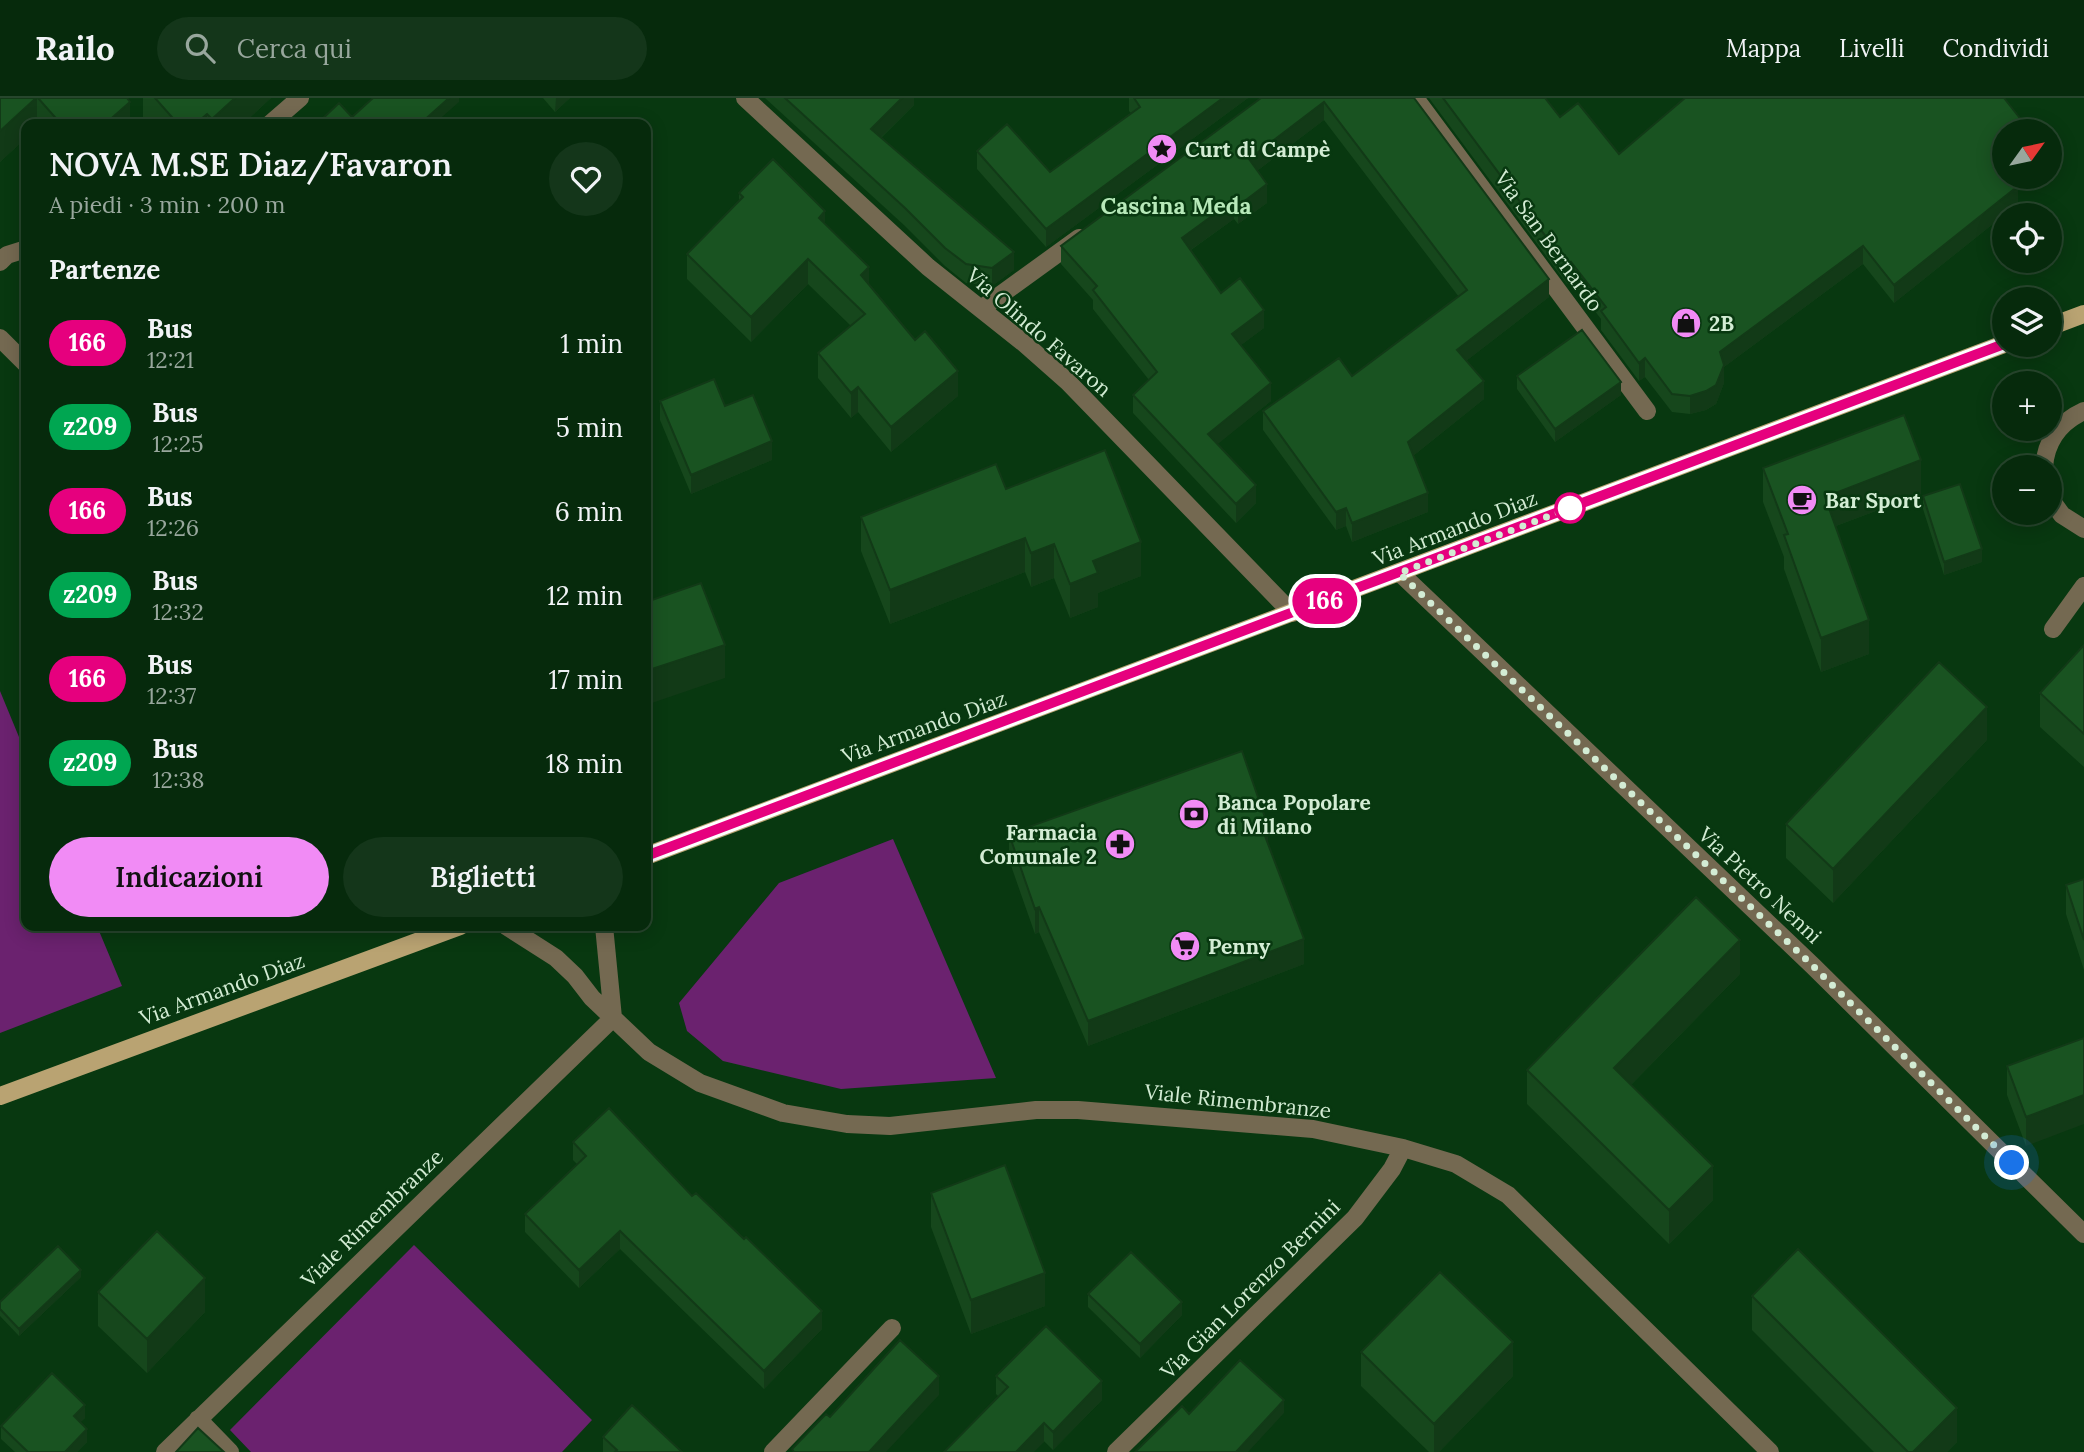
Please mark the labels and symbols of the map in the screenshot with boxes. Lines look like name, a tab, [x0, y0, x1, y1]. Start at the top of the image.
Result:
north arrow	[1992, 119, 2062, 189]
place icon: Curt di Campè	[1145, 132, 1179, 166]
place label: Curt di Campè	[1185, 136, 1330, 163]
street label: Via San Bernardo	[1488, 164, 1609, 317]
district label: Cascina Meda	[1100, 191, 1252, 220]
street label: Via Olindo Favaron	[960, 261, 1117, 403]
shop icon: 2B	[1669, 306, 1703, 340]
place label: 2B	[1709, 310, 1734, 337]
cafe icon: Bar Sport	[1785, 483, 1819, 517]
street label: Via Armando Diaz	[1368, 484, 1541, 572]
place label: Bar Sport	[1825, 487, 1921, 514]
unlabelled marker	[1555, 493, 1585, 523]
line badge: 166	[1285, 578, 1365, 624]
street label: Via Armando Diaz	[837, 685, 1010, 770]
place label: Banca Popolare di Milano	[1217, 789, 1371, 840]
bank icon: Banca Popolare di Milano	[1177, 797, 1211, 831]
place label: Farmacia Comunale 2	[980, 819, 1097, 870]
street label: Via Pietro Nenni	[1692, 820, 1827, 949]
pharmacy icon: Farmacia Comunale 2	[1103, 827, 1137, 861]
supermarket icon: Penny	[1168, 929, 1202, 963]
place label: Penny	[1208, 933, 1271, 960]
street label: Via Armando Diaz	[135, 947, 308, 1032]
street label: Viale Rimembranze	[1142, 1078, 1333, 1124]
street label: Viale Rimembranze	[294, 1143, 449, 1294]
your location	[1994, 1145, 2029, 1180]
street label: Via Gian Lorenzo Bernini	[1154, 1193, 1346, 1385]

